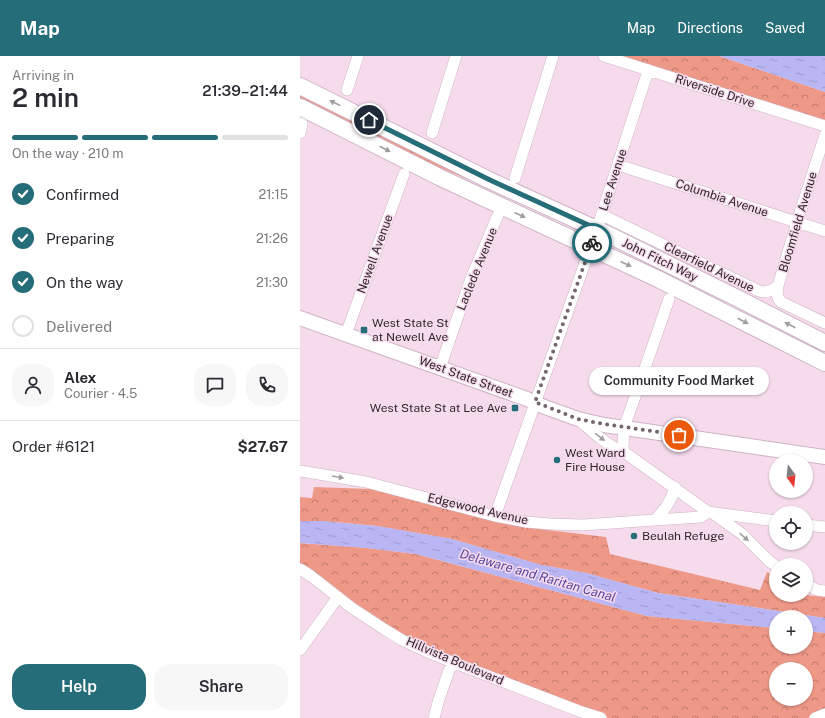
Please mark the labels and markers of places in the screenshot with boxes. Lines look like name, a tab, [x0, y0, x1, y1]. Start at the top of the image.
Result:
pin	[352, 103, 386, 137]
place label: West State St at Newell Ave	[372, 316, 449, 344]
marker: West State St at Newell Ave	[359, 325, 369, 335]
callout: Community Food Market	[589, 367, 769, 395]
place label: West State St at Lee Ave	[370, 401, 507, 415]
marker: West State St at Lee Ave	[510, 403, 520, 413]
pin	[662, 418, 696, 452]
place label: West Ward Fire House	[565, 446, 625, 474]
marker: West Ward Fire House	[552, 455, 562, 465]
place label: Beulah Refuge	[642, 529, 724, 543]
marker: Beulah Refuge	[629, 531, 639, 541]

